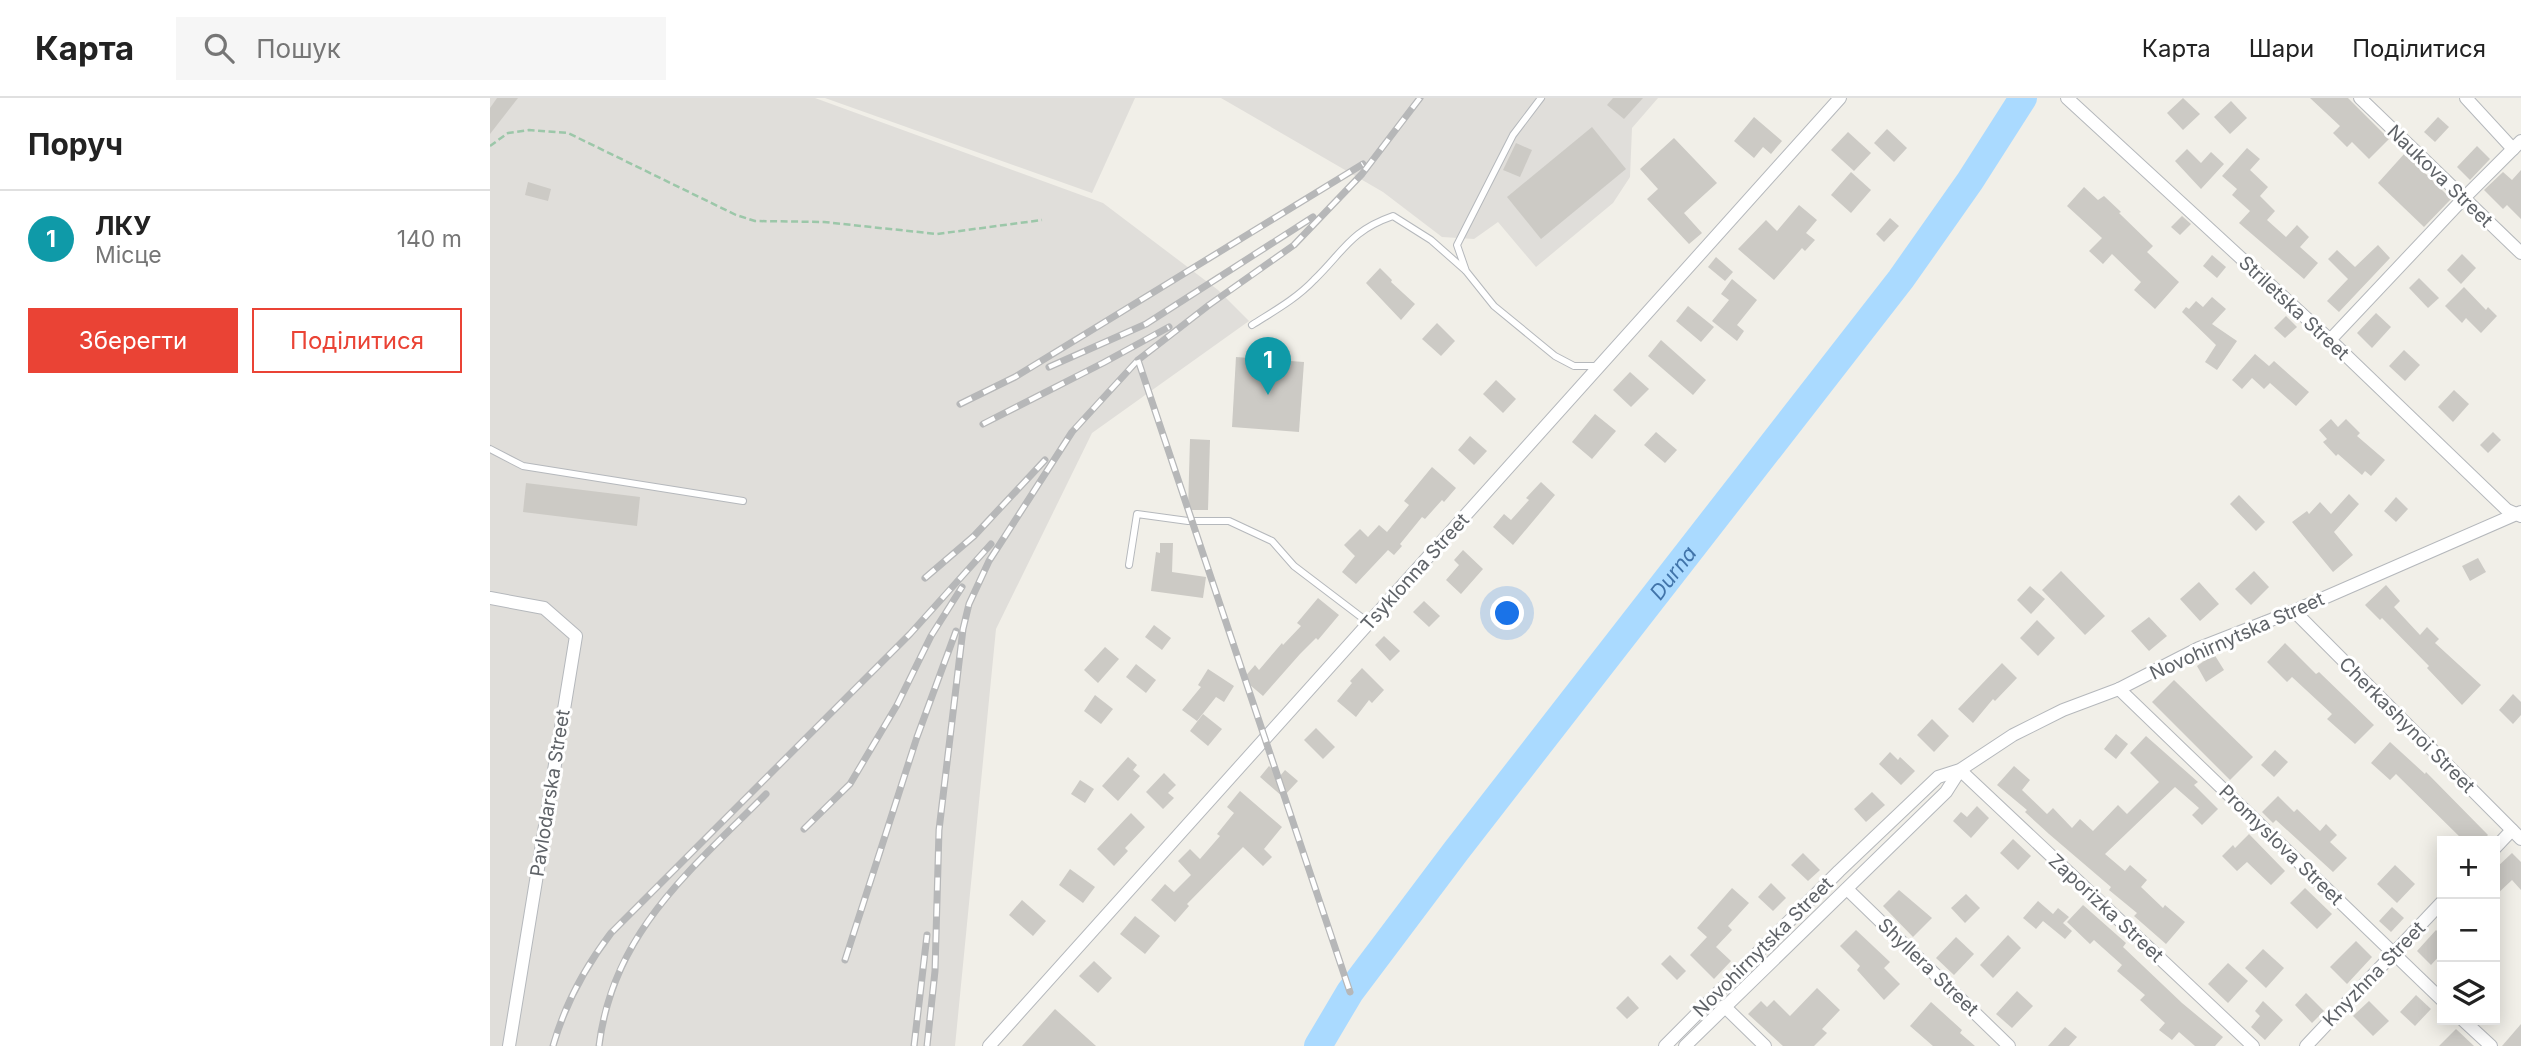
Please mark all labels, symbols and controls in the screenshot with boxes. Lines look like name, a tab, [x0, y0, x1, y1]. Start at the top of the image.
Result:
search box	[176, 17, 666, 80]
text: Карта	[35, 28, 134, 68]
icon: search	[200, 29, 238, 67]
text: Пошук	[256, 33, 341, 64]
text: Карта	[2142, 34, 2211, 63]
text: Шари	[2249, 34, 2314, 63]
text: Поділитися	[2352, 34, 2486, 63]
street label: Naukova Street	[2383, 120, 2497, 232]
text: Поруч	[28, 126, 123, 162]
text: ЛКУ	[95, 210, 151, 241]
text: 1	[46, 225, 56, 253]
text: 140 m	[397, 225, 462, 253]
text: Місце	[95, 241, 162, 269]
street label: Striletska Street	[2234, 251, 2354, 365]
button: Зберегти	[28, 308, 238, 373]
button: Поділитися	[252, 308, 462, 373]
pin: 1	[1245, 337, 1291, 395]
street label: Tsyklonna Street	[1356, 509, 1474, 635]
water label: Durna	[1644, 541, 1701, 604]
street label: Novohirnytska Street	[2146, 587, 2328, 685]
your location	[1490, 596, 1524, 630]
street label: Cherkashynoi Street	[2334, 652, 2480, 798]
street label: Pavlodarska Street	[525, 708, 575, 878]
street label: Promyslova Street	[2214, 780, 2348, 910]
map controls	[2437, 836, 2500, 1025]
button: +	[2437, 836, 2500, 899]
street label: Zaporizka Street	[2044, 849, 2168, 967]
street label: Novohirnytska Street	[1688, 872, 1838, 1022]
button: −	[2437, 899, 2500, 962]
street label: Shyllera Street	[1873, 913, 1983, 1021]
street label: Knyzhna Street	[2318, 917, 2430, 1031]
button: layers	[2437, 962, 2500, 1025]

